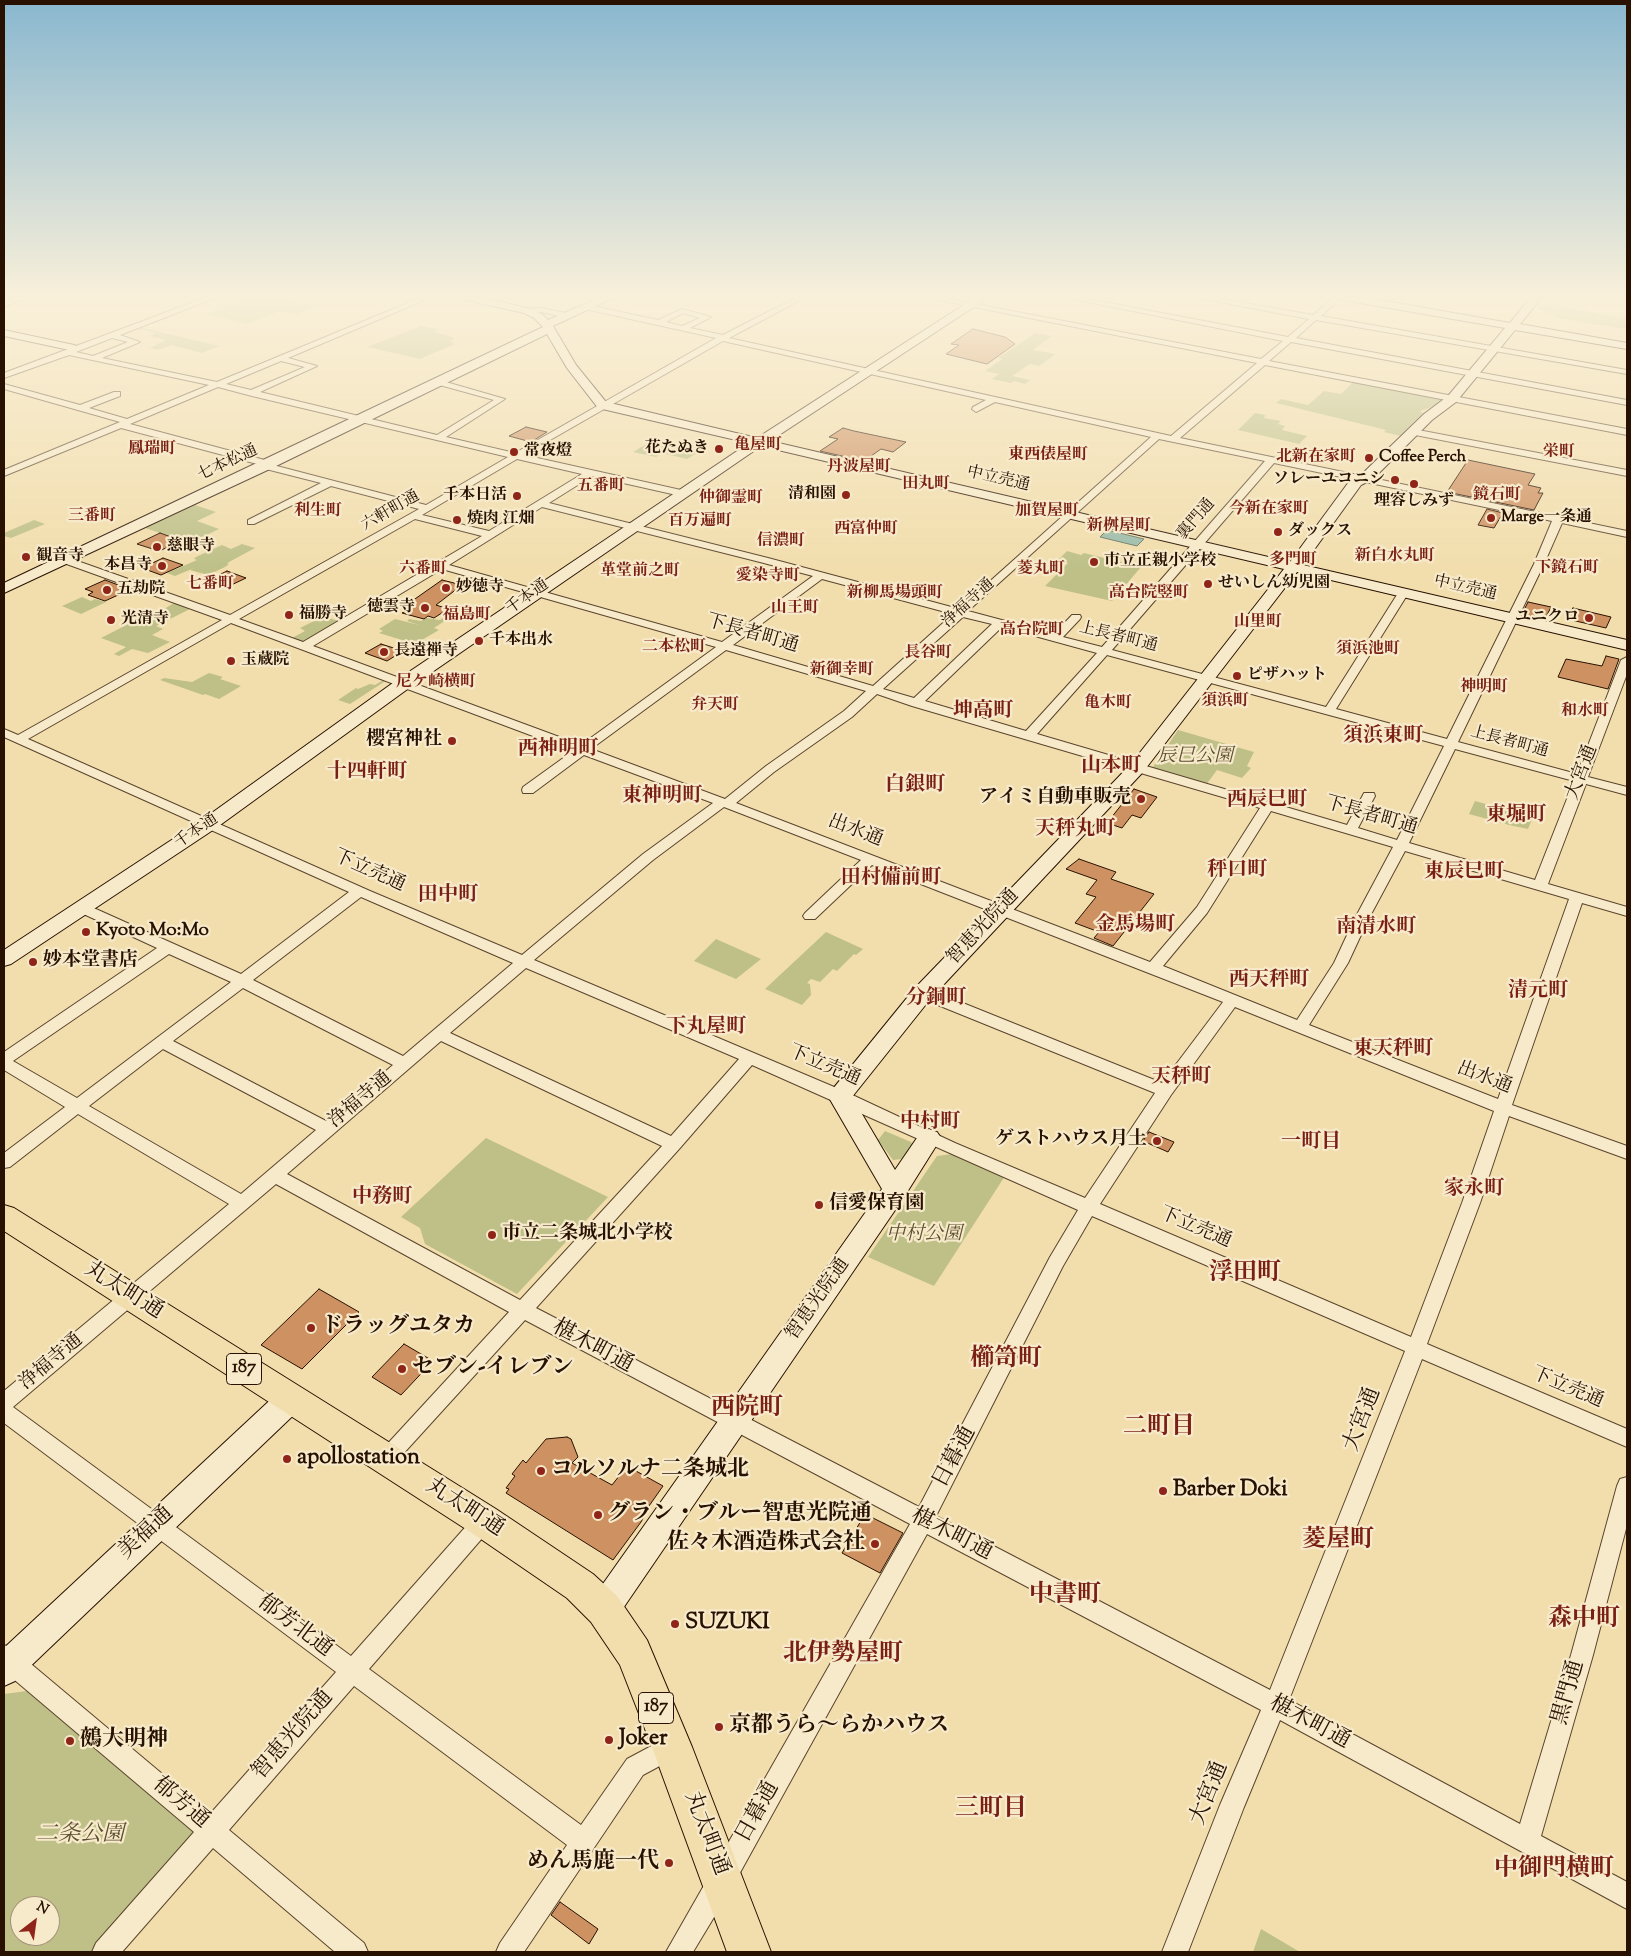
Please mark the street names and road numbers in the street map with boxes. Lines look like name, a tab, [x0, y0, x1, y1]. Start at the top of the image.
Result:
street label: 七本松通	[195, 442, 261, 486]
street label: 中立売通	[965, 463, 1031, 497]
street label: 六軒町通	[358, 488, 424, 536]
street label: 裏門通	[1174, 496, 1220, 544]
street label: 中立売通	[1432, 572, 1498, 606]
street label: 浄福寺通	[939, 575, 999, 633]
street label: 千本通	[503, 576, 553, 620]
street label: 下長者町通	[703, 611, 801, 659]
street label: 上長者町通	[1077, 619, 1159, 657]
street label: 上長者町通	[1468, 723, 1550, 763]
street label: 大宮通	[1562, 742, 1604, 804]
street label: 下長者町通	[1322, 793, 1420, 841]
street label: 千本通	[172, 811, 222, 853]
street label: 出水通	[824, 811, 886, 853]
street label: 下立売通	[330, 846, 408, 898]
street label: 智恵光院通	[943, 885, 1025, 971]
street label: 下立売通	[785, 1042, 863, 1092]
street label: 出水通	[1453, 1058, 1515, 1100]
street label: 浄福寺通	[325, 1068, 397, 1134]
street label: 下立売通	[1156, 1204, 1234, 1254]
street label: 智恵光院通	[782, 1255, 856, 1345]
street label: 丸太町通	[79, 1257, 167, 1327]
street label: 椹木町通	[547, 1316, 637, 1380]
street label: 浄福寺通	[16, 1330, 88, 1396]
road number: 187	[226, 1354, 262, 1385]
street label: 下立売通	[1528, 1364, 1606, 1414]
street label: 大宮通	[1340, 1384, 1388, 1456]
street label: 日暮通	[929, 1423, 983, 1493]
street label: 丸太町通	[420, 1474, 508, 1544]
street label: 美福通	[114, 1502, 180, 1566]
street label: 椹木町通	[906, 1504, 996, 1568]
street label: 郁芳北通	[251, 1590, 337, 1664]
street label: 黒門通	[1548, 1658, 1592, 1728]
street label: 智恵光院通	[248, 1686, 340, 1786]
road number: 187	[638, 1692, 674, 1724]
street label: 椹木町通	[1264, 1692, 1354, 1756]
street label: 大宮通	[1186, 1758, 1236, 1830]
street label: 郁芳通	[146, 1773, 214, 1835]
street label: 日暮通	[731, 1778, 787, 1848]
street label: 丸太町通	[677, 1788, 733, 1880]

